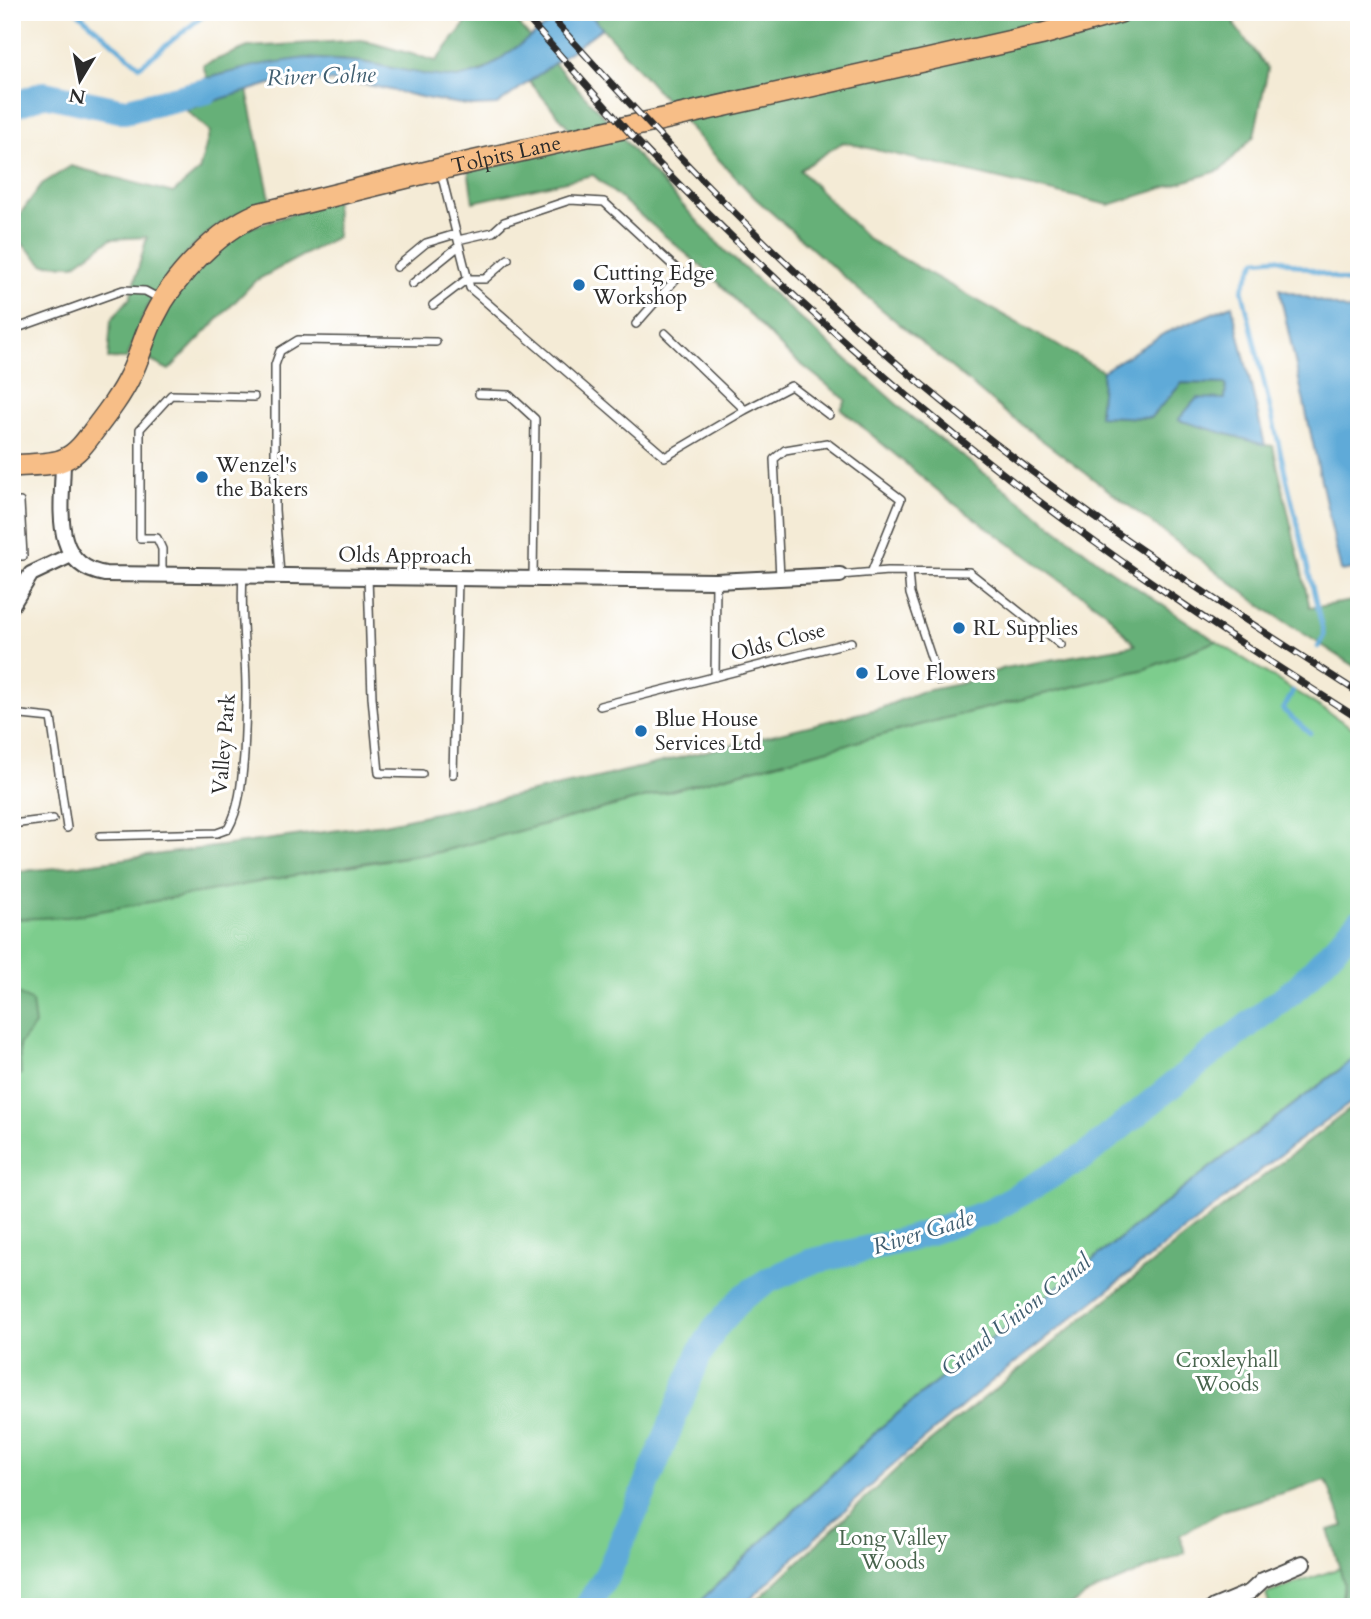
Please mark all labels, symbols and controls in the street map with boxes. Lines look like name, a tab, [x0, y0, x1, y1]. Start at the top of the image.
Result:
north arrow	[46, 46, 116, 116]
water label: River Colne	[266, 59, 376, 93]
text: N	[66, 81, 88, 110]
street label: Tolpits Lane	[448, 128, 564, 181]
place label: Cutting Edge Workshop	[592, 259, 715, 312]
marker: Cutting Edge Workshop	[571, 277, 587, 293]
place label: Wenzel's the Bakers	[215, 451, 308, 504]
marker: Wenzel's the Bakers	[194, 469, 210, 485]
street label: Olds Approach	[338, 540, 473, 572]
place label: RL Supplies	[973, 614, 1078, 643]
street label: Olds Close	[728, 615, 828, 669]
marker: RL Supplies	[951, 620, 967, 636]
place label: Love Flowers	[876, 659, 996, 688]
marker: Love Flowers	[854, 665, 870, 681]
street label: Valley Park	[205, 691, 243, 796]
place label: Blue House Services Ltd	[655, 705, 762, 758]
marker: Blue House Services Ltd	[633, 723, 649, 739]
water label: River Gade	[868, 1202, 978, 1262]
water label: Grand Union Canal	[935, 1246, 1098, 1383]
park label: Croxleyhall Woods	[1176, 1346, 1278, 1399]
park label: Long Valley Woods	[838, 1524, 948, 1577]

